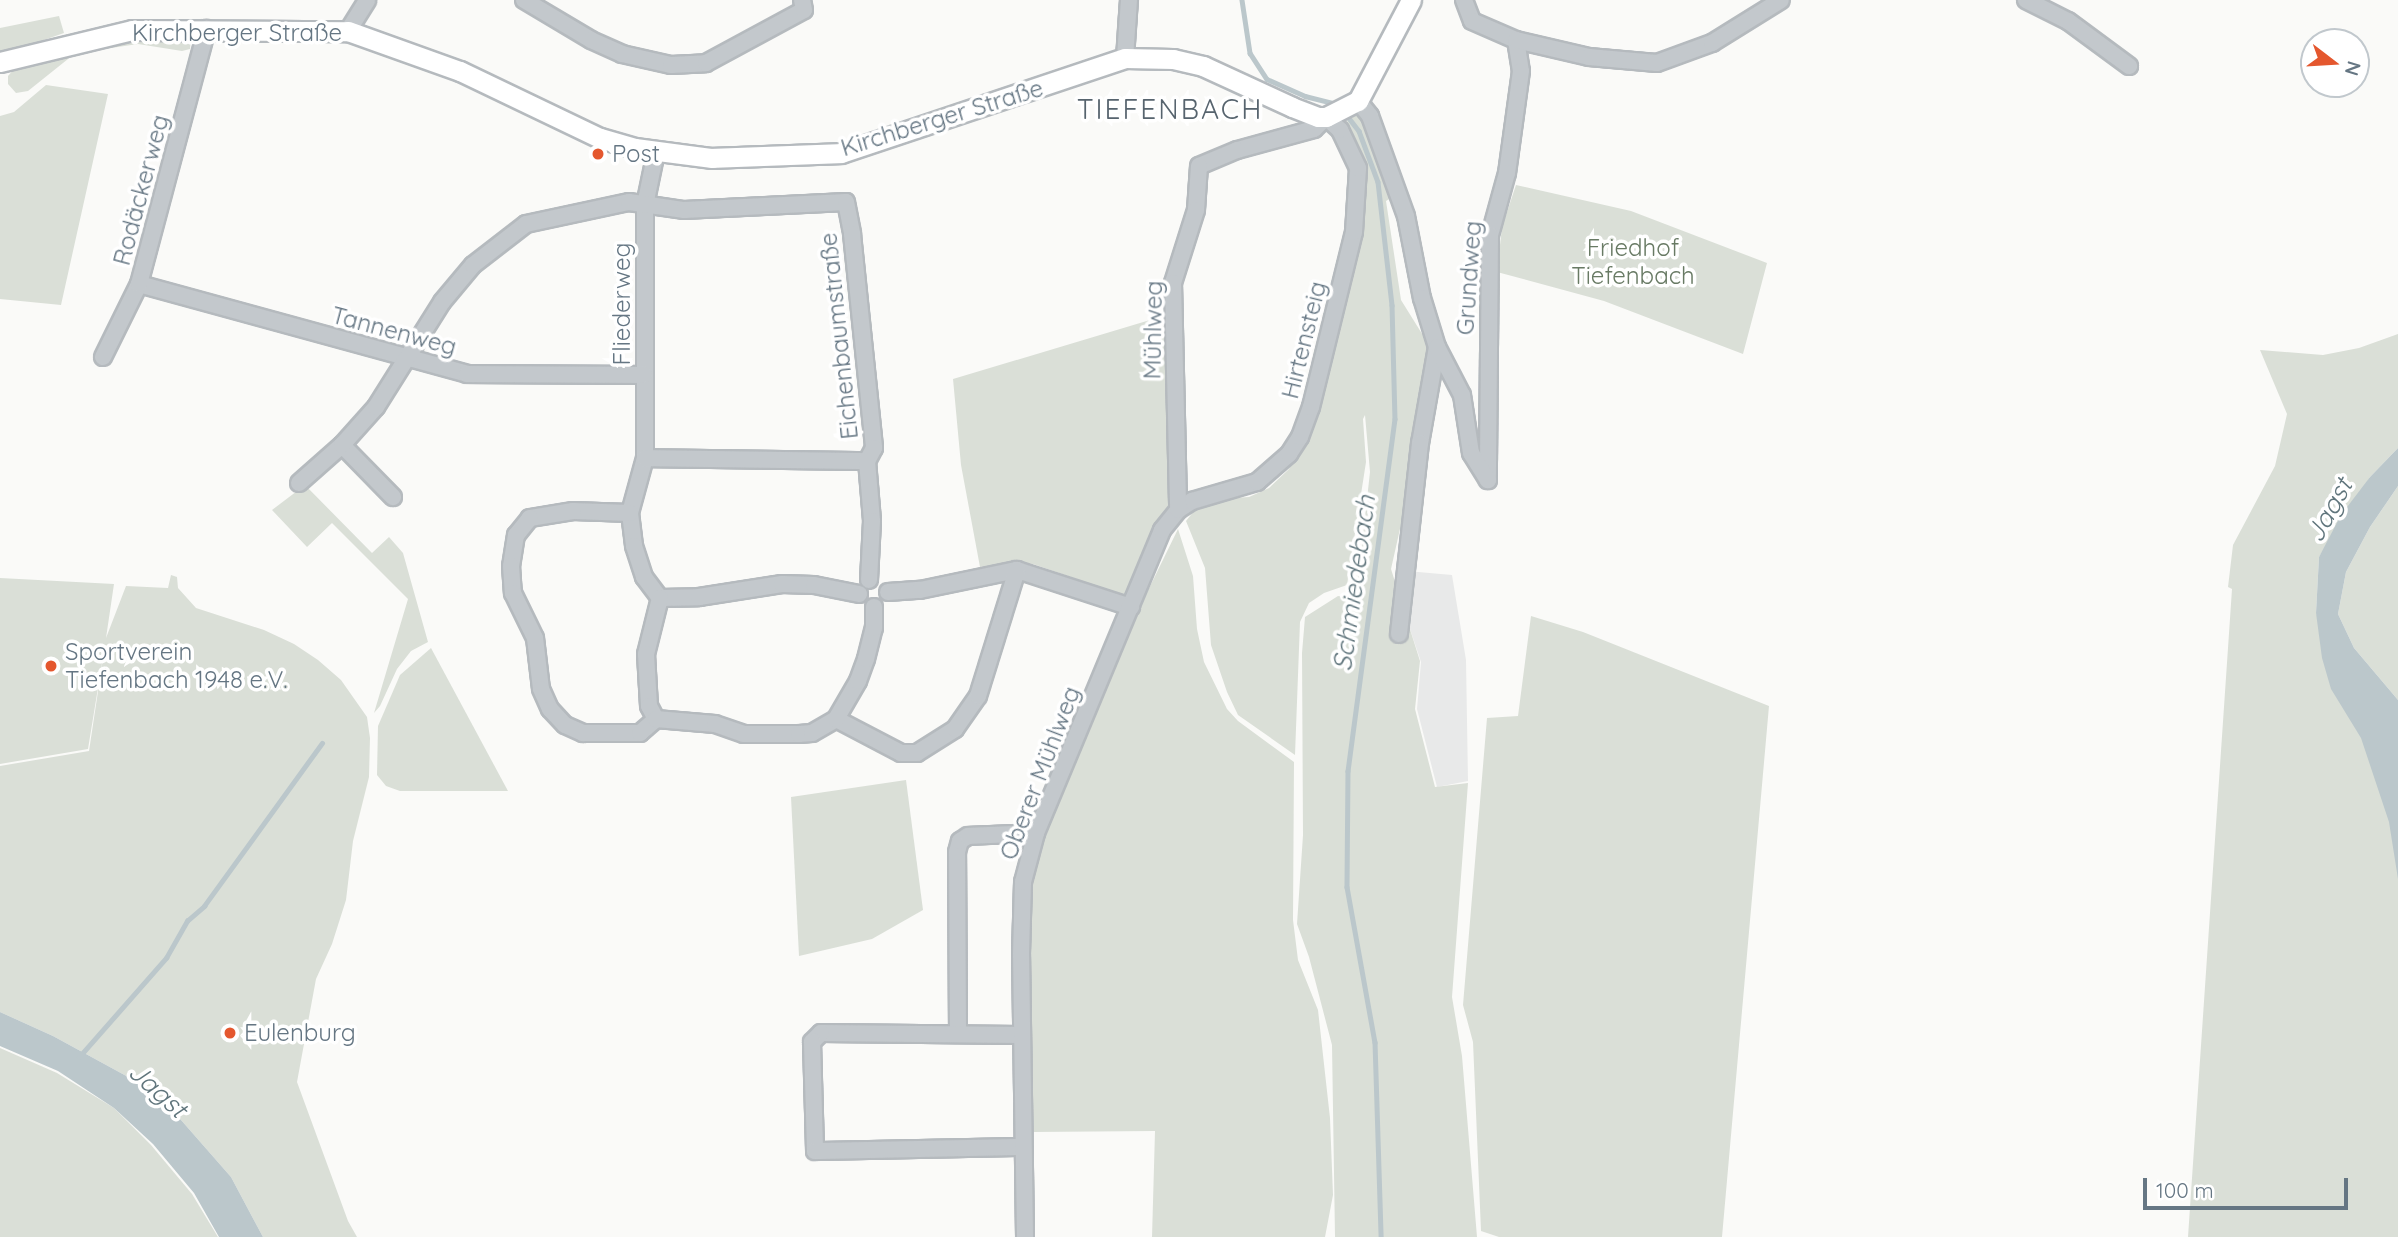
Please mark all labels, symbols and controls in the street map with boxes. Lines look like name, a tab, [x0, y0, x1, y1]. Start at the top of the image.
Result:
street label: Kirchberger Straße	[132, 19, 342, 47]
north arrow	[2300, 28, 2370, 98]
text: N	[2340, 58, 2367, 79]
street label: Kirchberger Straße	[837, 74, 1047, 162]
district label: TIEFENBACH	[1078, 92, 1262, 126]
street label: Rodäckerweg	[107, 112, 175, 268]
place label: Post	[612, 140, 660, 168]
marker: Post	[590, 146, 606, 162]
street label: Grundweg	[1451, 220, 1487, 336]
street label: Eichenbaumstraße	[814, 231, 864, 441]
park label: Friedhof Tiefenbach	[1571, 234, 1695, 290]
street label: Fliederweg	[608, 243, 636, 365]
street label: Hirtensteig	[1276, 278, 1332, 402]
street label: Mühlweg	[1138, 280, 1168, 380]
street label: Tannenweg	[328, 300, 460, 362]
water label: Jagst	[2299, 473, 2359, 547]
water label: Schmiedebach	[1326, 493, 1382, 673]
place label: Sportverein Tiefenbach 1948 e.V.	[65, 638, 288, 694]
marker: Sportverein Tiefenbach 1948 e.V.	[43, 658, 59, 674]
street label: Oberer Mühlweg	[994, 682, 1086, 864]
place label: Eulenburg	[244, 1019, 356, 1047]
marker: Eulenburg	[222, 1025, 238, 1041]
water label: Jagst	[122, 1056, 194, 1124]
scale bar	[2146, 1164, 2351, 1208]
text: 100 m	[2156, 1177, 2214, 1203]

